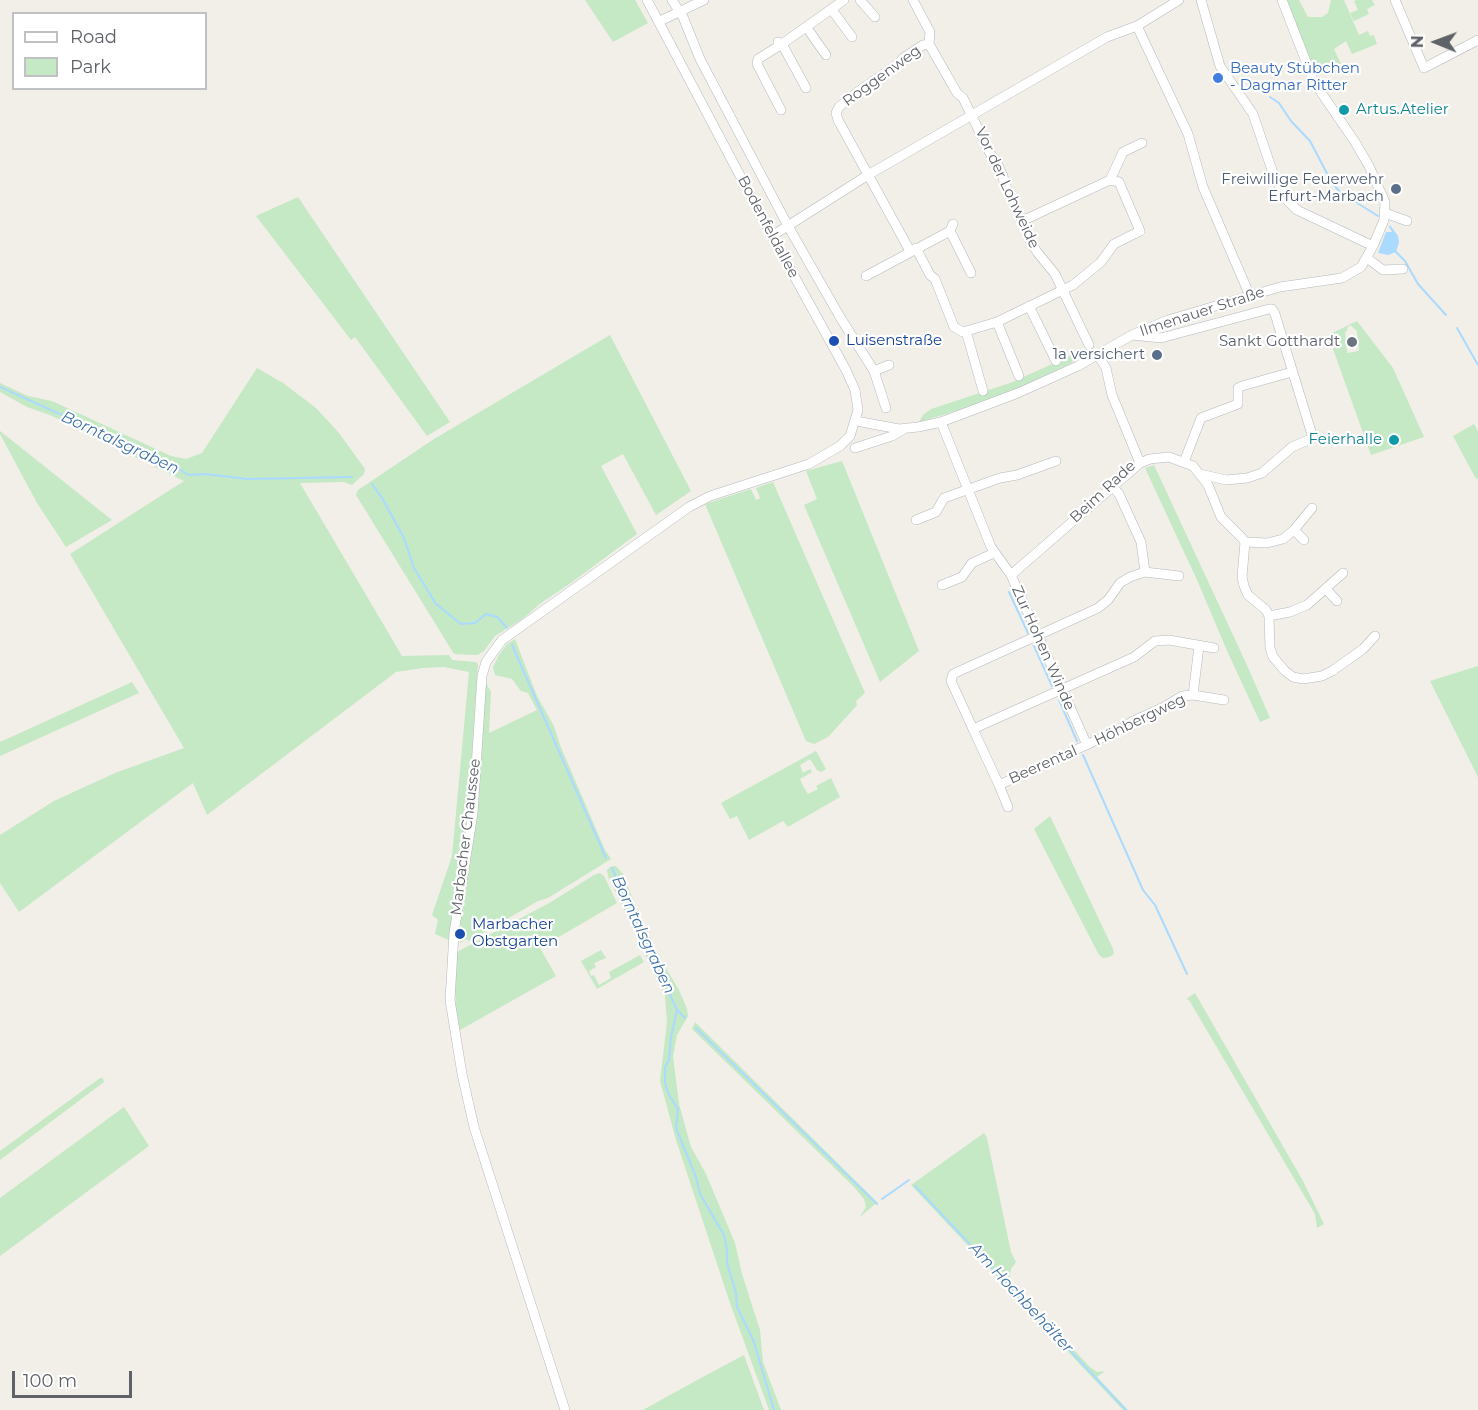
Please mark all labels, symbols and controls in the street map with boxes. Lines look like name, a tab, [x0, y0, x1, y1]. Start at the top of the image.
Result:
legend	[12, 12, 207, 90]
north arrow	[1406, 12, 1466, 72]
text: Road	[70, 26, 117, 48]
text: N	[1408, 35, 1427, 48]
street label: Roggenweg	[839, 42, 925, 110]
text: Park	[70, 56, 111, 78]
place label: Beauty Stübchen - Dagmar Ritter	[1230, 60, 1360, 95]
marker: Beauty Stübchen - Dagmar Ritter	[1211, 71, 1225, 85]
place label: Artus.Atelier	[1356, 101, 1449, 119]
marker: Artus.Atelier	[1337, 103, 1351, 117]
street label: Vor der Lohweide	[971, 125, 1043, 251]
place label: Freiwillige Feuerwehr Erfurt-Marbach	[1221, 171, 1384, 206]
street label: Bodenfeldallee	[733, 173, 803, 281]
marker: Freiwillige Feuerwehr Erfurt-Marbach	[1389, 182, 1403, 196]
street label: Ilmenauer Straße	[1137, 283, 1267, 341]
place label: Luisenstraße	[846, 332, 942, 350]
place label: Sankt Gotthardt	[1219, 333, 1340, 351]
marker: Luisenstraße	[827, 334, 841, 348]
marker: Sankt Gotthardt	[1345, 335, 1359, 349]
place label: 1a versichert	[1053, 346, 1145, 364]
marker: 1a versichert	[1150, 348, 1164, 362]
water label: Borntalsgraben	[58, 407, 182, 479]
place label: Feierhalle	[1309, 431, 1382, 449]
marker: Feierhalle	[1387, 433, 1401, 447]
street label: Beim Rade	[1066, 457, 1140, 527]
street label: Zur Hohen Winde	[1007, 583, 1079, 713]
street label: Höhbergweg	[1091, 690, 1189, 750]
street label: Beerental	[1006, 742, 1080, 788]
street label: Marbacher Chaussee	[447, 758, 485, 916]
water label: Borntalsgraben	[607, 873, 679, 997]
place label: Marbacher Obstgarten	[472, 916, 558, 951]
marker: Marbacher Obstgarten	[453, 927, 467, 941]
water label: Am Hochbehälter	[965, 1239, 1077, 1357]
scale bar	[15, 1359, 135, 1397]
text: 100 m	[23, 1370, 77, 1392]

